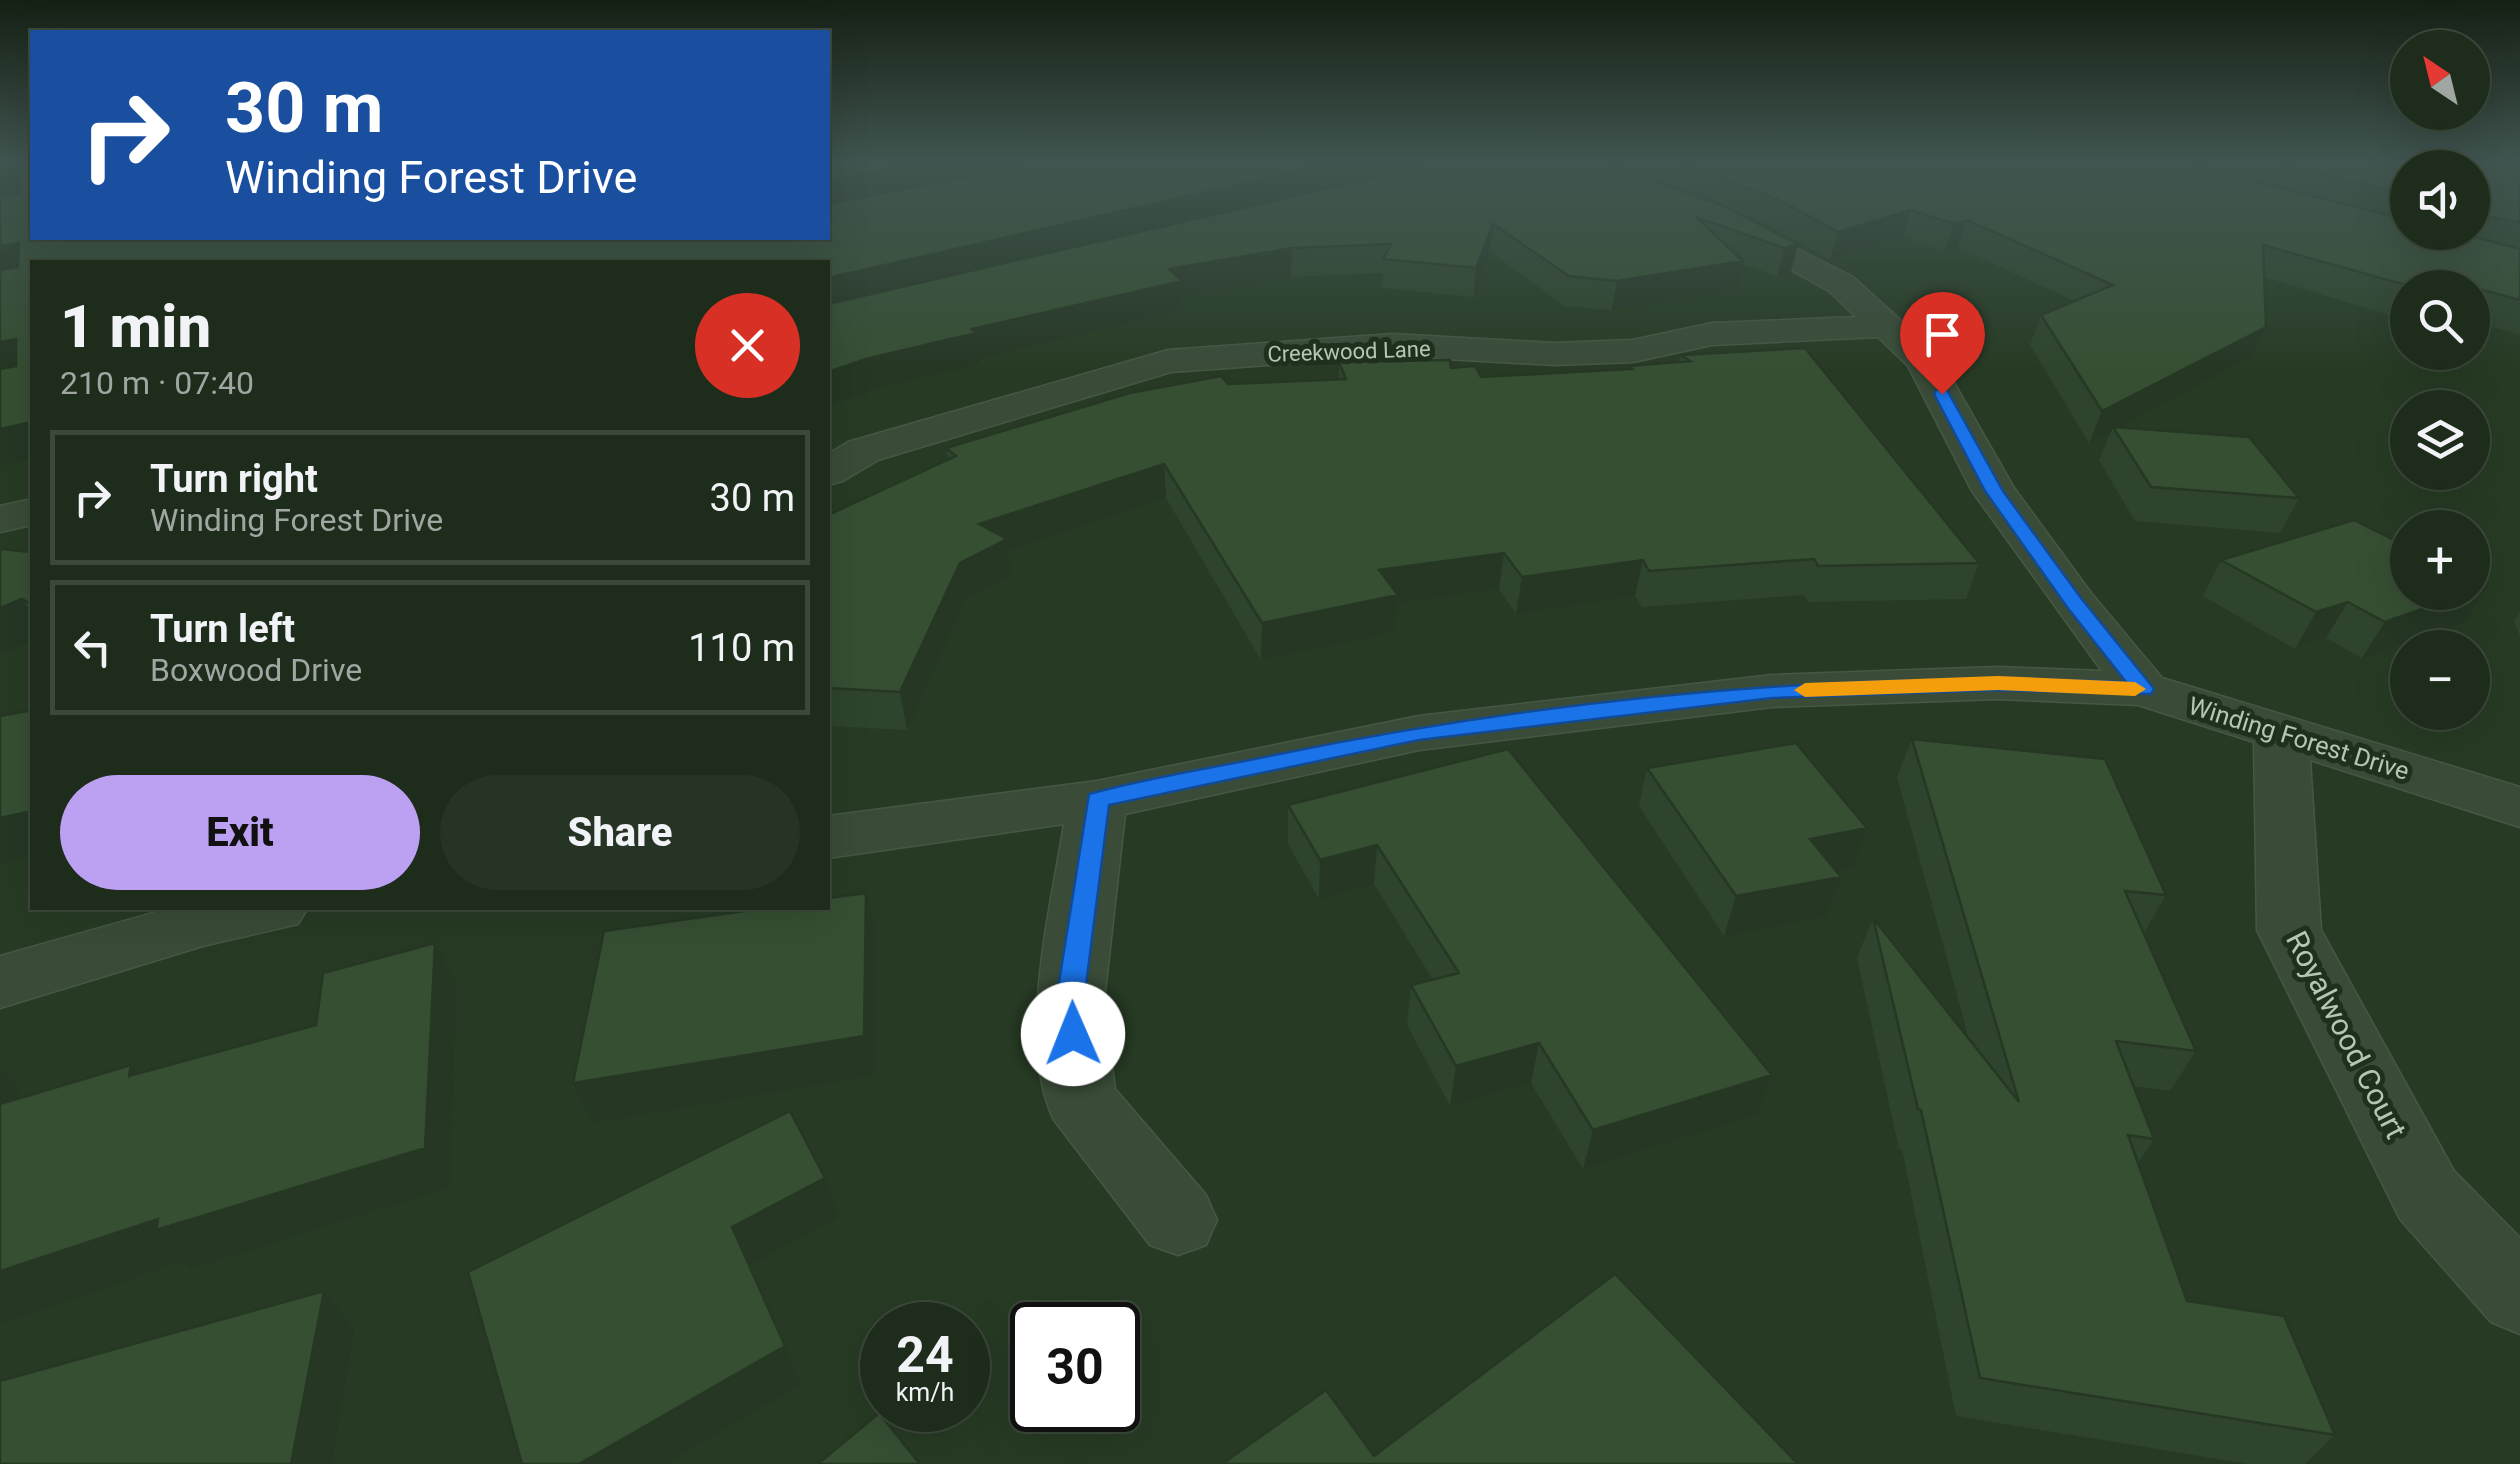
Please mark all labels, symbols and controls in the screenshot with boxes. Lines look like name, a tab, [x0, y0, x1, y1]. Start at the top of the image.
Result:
north arrow	[2390, 30, 2490, 130]
map controls	[2390, 30, 2490, 730]
text: 30 m	[225, 67, 383, 149]
icon: right	[60, 70, 190, 200]
button: sound	[2390, 150, 2490, 250]
text: Winding Forest Drive	[225, 151, 637, 204]
button: search	[2390, 270, 2490, 370]
text: 1 min	[60, 291, 211, 362]
pin	[1900, 292, 1985, 395]
button: close	[695, 293, 800, 398]
icon: arrive	[1915, 307, 1970, 362]
street label: Creekwood Lane	[1267, 336, 1431, 367]
text: 210 m · 07:40	[60, 364, 254, 402]
button: layers	[2390, 390, 2490, 490]
text: Turn right	[150, 457, 318, 501]
icon: right	[65, 470, 120, 525]
text: 30 m	[710, 476, 795, 520]
text: Winding Forest Drive	[150, 501, 443, 539]
button: +	[2390, 510, 2490, 610]
text: Turn left	[150, 607, 295, 651]
icon: left	[65, 620, 120, 675]
text: 110 m	[688, 626, 795, 670]
button: −	[2390, 630, 2490, 730]
text: Boxwood Drive	[150, 651, 362, 689]
street label: Winding Forest Drive	[2185, 691, 2413, 786]
button: Exit	[60, 775, 420, 890]
button: Share	[440, 775, 800, 890]
street label: Royalwood Court	[2279, 925, 2414, 1144]
position arrow	[1021, 982, 1125, 1086]
speed limit sign: 30	[1010, 1302, 1140, 1432]
text: 24	[896, 1326, 954, 1384]
text: km/h	[896, 1378, 954, 1407]

